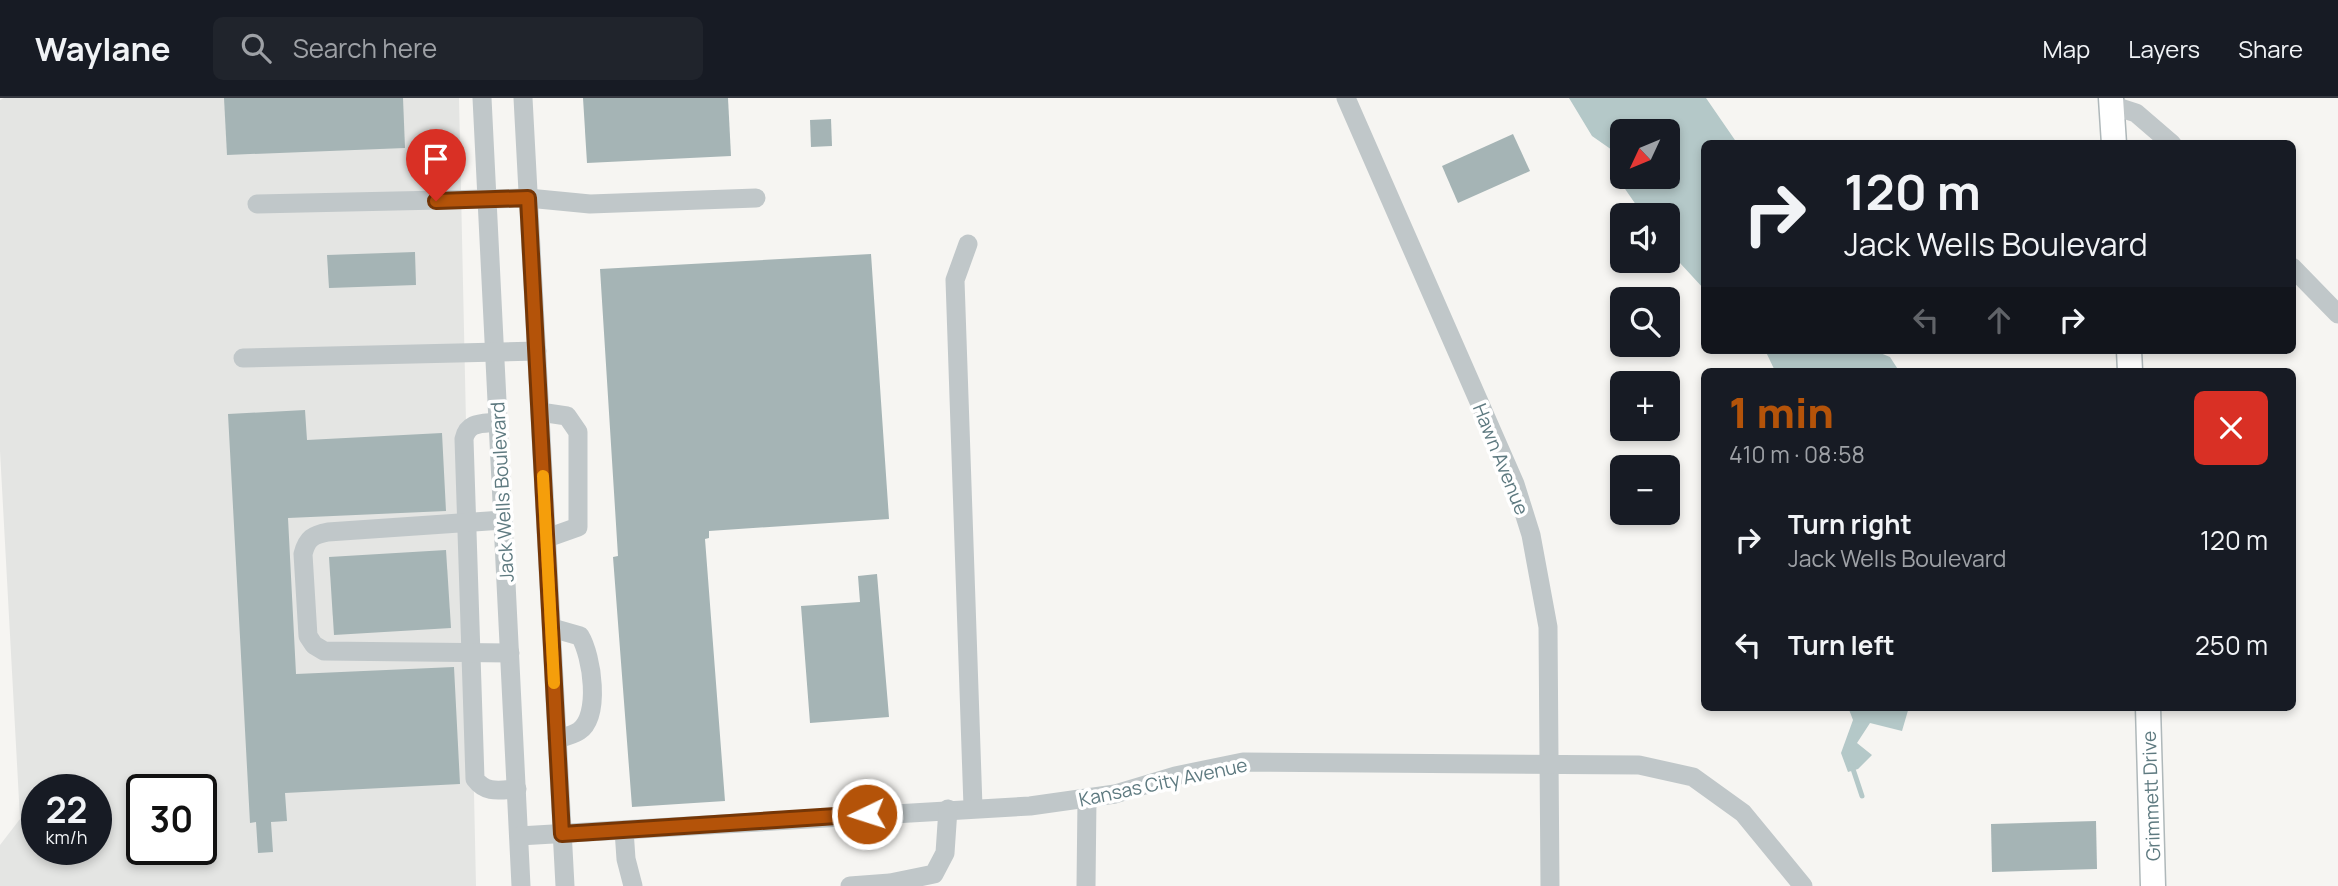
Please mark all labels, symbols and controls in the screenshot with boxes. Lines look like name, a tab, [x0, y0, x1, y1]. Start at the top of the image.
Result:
search box	[213, 17, 703, 80]
text: Waylane	[35, 26, 171, 71]
icon: search	[237, 29, 275, 67]
text: Search here	[293, 30, 437, 66]
text: Map	[2043, 32, 2090, 65]
text: Layers	[2128, 32, 2200, 65]
text: Share	[2238, 32, 2303, 65]
north arrow	[1610, 119, 1680, 189]
map controls	[1610, 119, 1680, 525]
pin	[406, 129, 466, 201]
icon: arrive	[417, 140, 455, 178]
text: 120 m	[1844, 158, 1981, 225]
icon: right	[1729, 168, 1820, 259]
button: sound	[1610, 203, 1680, 273]
text: Jack Wells Boulevard	[1844, 222, 2148, 266]
button: search	[1610, 287, 1680, 357]
icon: left	[1907, 301, 1945, 339]
icon: ahead	[1980, 301, 2018, 339]
icon: right	[2053, 301, 2091, 339]
button: +	[1610, 371, 1680, 441]
text: 1 min	[1729, 383, 1834, 441]
button: close	[2194, 391, 2268, 465]
street label: Hawn Avenue	[1467, 399, 1535, 519]
street label: Jack Wells Boulevard	[484, 401, 520, 583]
text: 410 m · 08:58	[1729, 438, 1865, 470]
button: −	[1610, 455, 1680, 525]
text: Turn right	[1788, 506, 1912, 542]
icon: right	[1729, 521, 1767, 559]
text: 120 m	[2200, 522, 2268, 558]
text: Jack Wells Boulevard	[1788, 542, 2006, 574]
icon: left	[1729, 626, 1767, 664]
text: Turn left	[1788, 627, 1895, 663]
text: 250 m	[2195, 627, 2268, 663]
street label: Grimmett Drive	[2136, 730, 2166, 862]
street label: Kansas City Avenue	[1076, 751, 1250, 813]
speed limit sign: 30	[126, 774, 217, 865]
position arrow	[830, 777, 904, 851]
text: 22	[46, 786, 87, 834]
text: km/h	[46, 825, 87, 849]

